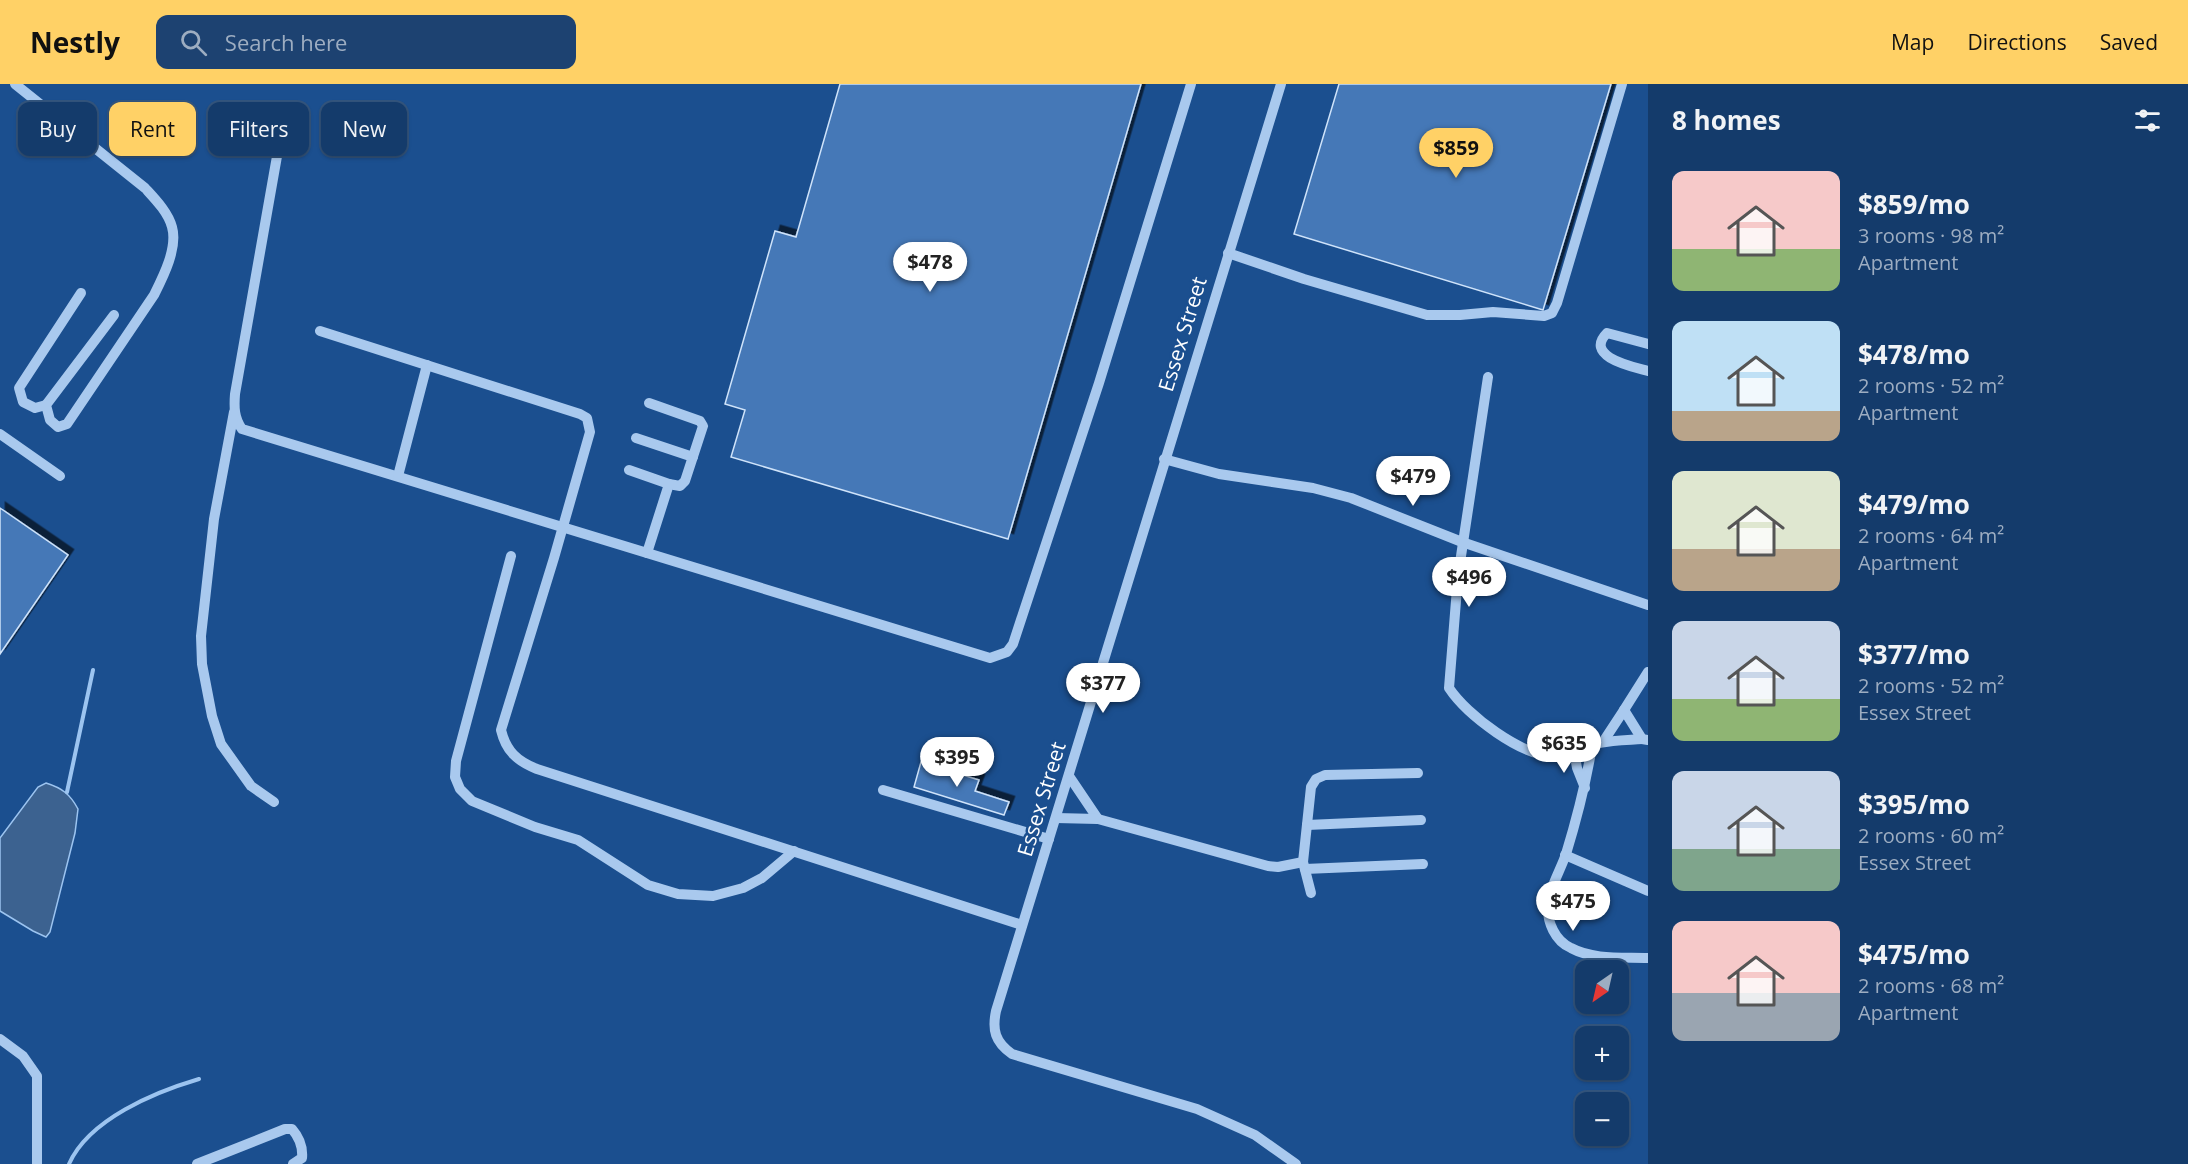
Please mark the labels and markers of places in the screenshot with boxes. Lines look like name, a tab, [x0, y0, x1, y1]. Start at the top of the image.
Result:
pin: $859	[1420, 128, 1492, 179]
pin: $478	[894, 242, 966, 293]
pin: $479	[1377, 456, 1449, 507]
pin: $496	[1433, 557, 1505, 608]
pin: $377	[1067, 663, 1139, 714]
pin: $635	[1528, 723, 1600, 774]
pin: $395	[921, 737, 993, 788]
pin: $475	[1537, 881, 1609, 932]

